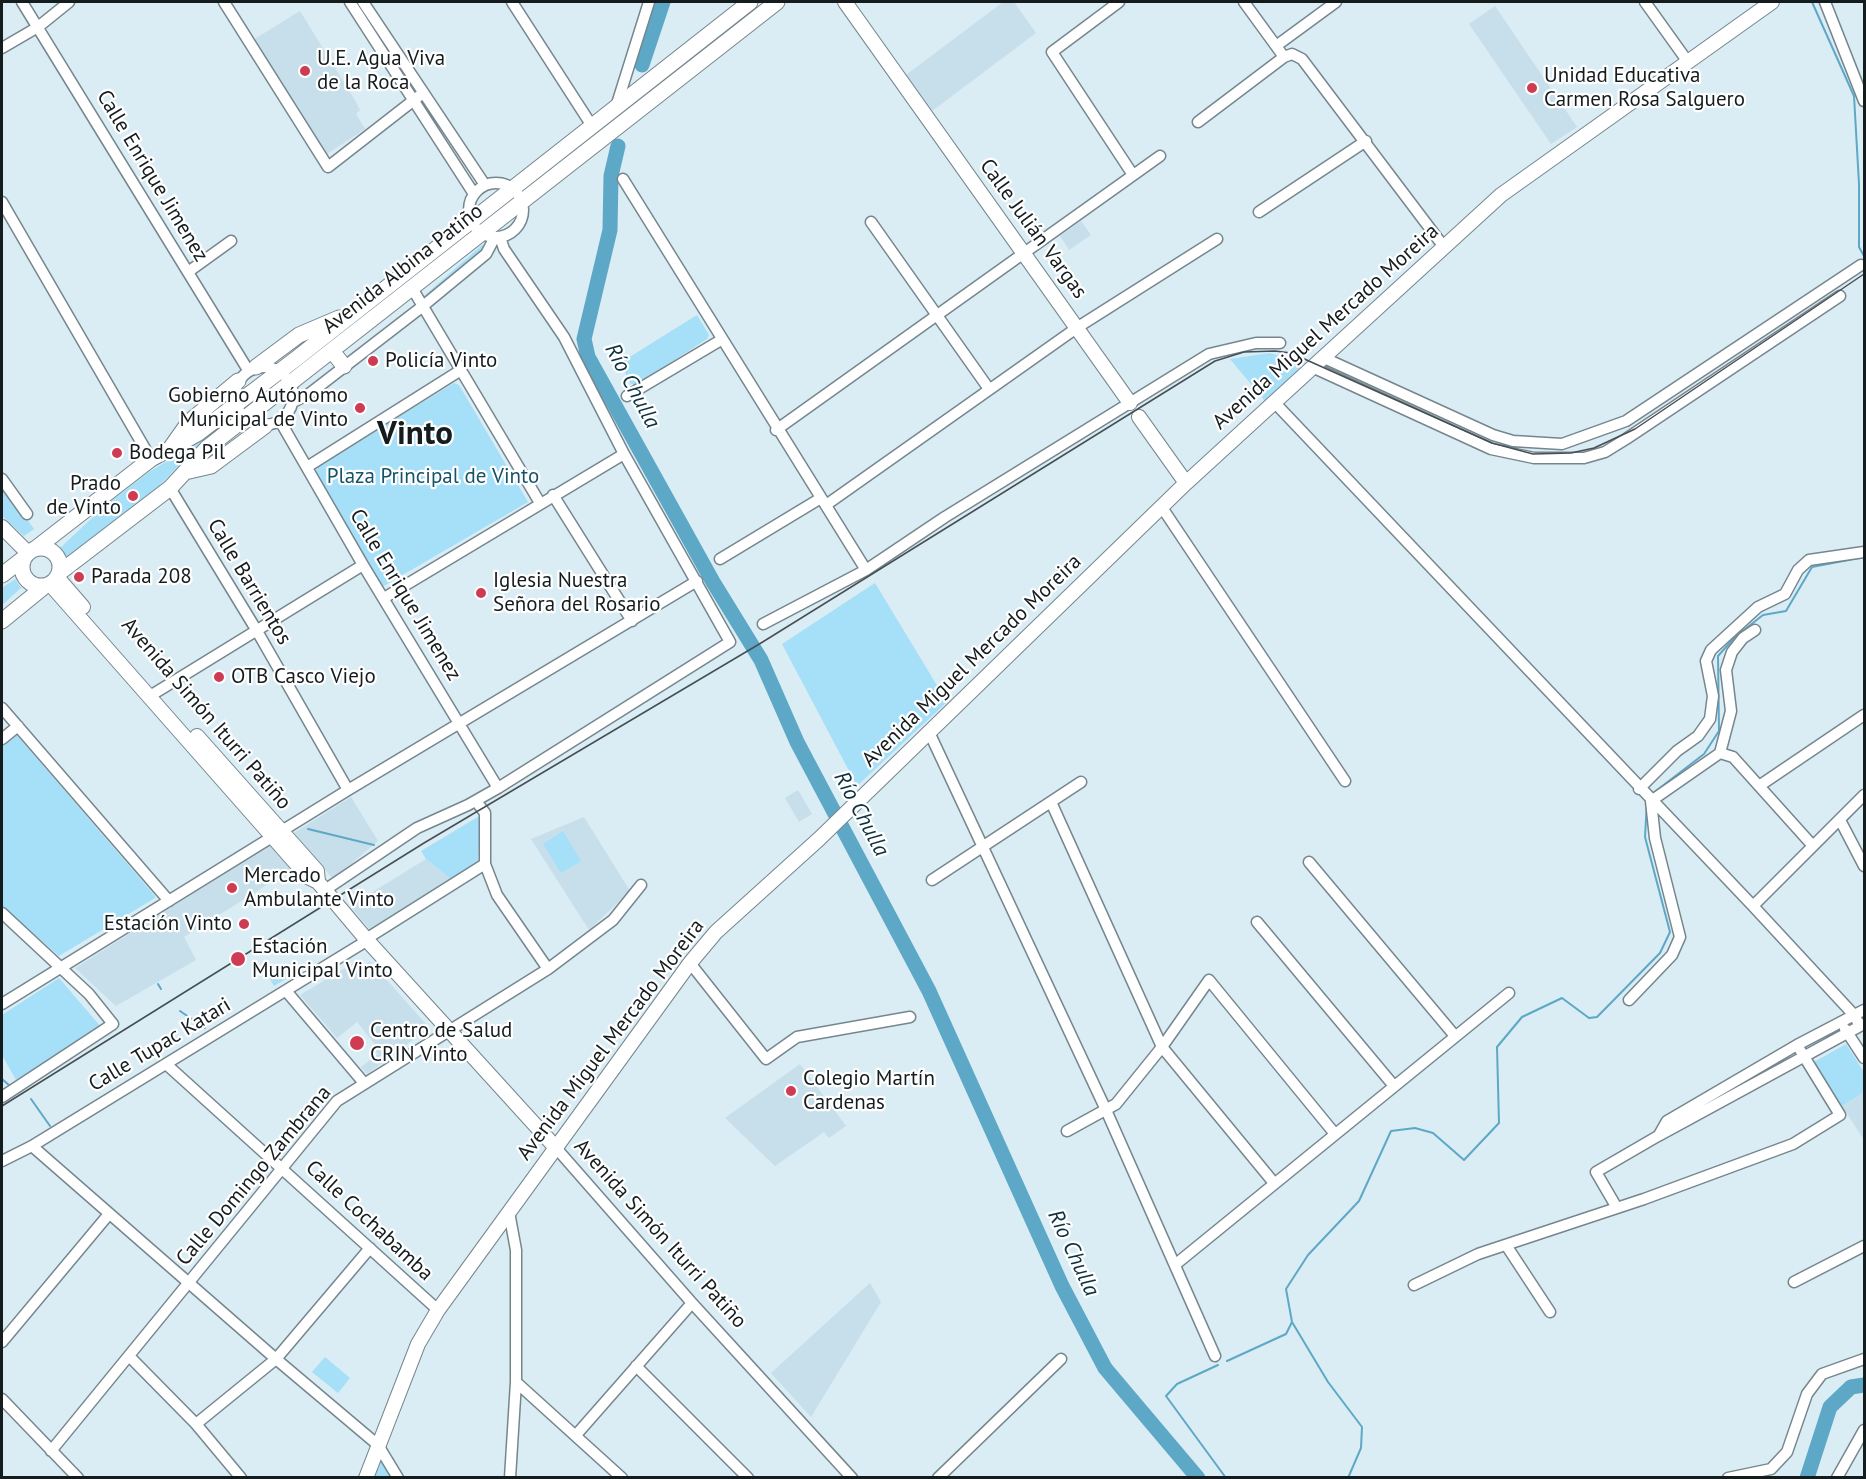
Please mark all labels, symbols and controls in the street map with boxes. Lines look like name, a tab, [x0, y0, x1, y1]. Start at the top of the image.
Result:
place label: U.E. Agua Viva de la Roca	[317, 46, 445, 96]
place label: Unidad Educativa Carmen Rosa Salguero	[1544, 63, 1745, 113]
marker: U.E. Agua Viva de la Roca	[298, 64, 312, 78]
marker: Unidad Educativa Carmen Rosa Salguero	[1525, 81, 1539, 95]
street label: Calle Enrique Jimenez	[91, 86, 213, 266]
street label: Calle Julián Vargas	[974, 154, 1092, 304]
street label: Avenida Albina Patiño	[318, 199, 488, 339]
street label: Avenida Miguel Mercado Moreira	[1208, 219, 1444, 435]
water label: Río Chulla	[599, 339, 665, 433]
place label: Policía Vinto	[385, 348, 497, 374]
marker: Policía Vinto	[366, 354, 380, 368]
place label: Gobierno Autónomo Municipal de Vinto	[168, 383, 348, 433]
marker: Gobierno Autónomo Municipal de Vinto	[353, 401, 367, 415]
district label: Vinto	[377, 415, 453, 455]
place label: Bodega Pil	[129, 440, 225, 466]
marker: Bodega Pil	[110, 446, 124, 460]
park label: Plaza Principal de Vinto	[327, 464, 539, 490]
place label: Prado de Vinto	[46, 471, 121, 521]
marker: Prado de Vinto	[126, 489, 140, 503]
street label: Calle Enrique Jimenez	[344, 505, 466, 685]
street label: Calle Barrientos	[202, 515, 296, 649]
street label: Avenida Miguel Mercado Moreira	[857, 549, 1087, 773]
place label: Parada 208	[91, 564, 192, 590]
place label: Iglesia Nuestra Señora del Rosario	[493, 568, 660, 618]
marker: Parada 208	[72, 570, 86, 584]
marker: Iglesia Nuestra Señora del Rosario	[474, 586, 488, 600]
street label: Avenida Simón Iturri Patiño	[116, 613, 296, 815]
place label: OTB Casco Viejo	[231, 664, 376, 690]
marker: OTB Casco Viejo	[212, 670, 226, 684]
water label: Río Chulla	[828, 767, 894, 861]
place label: Mercado Ambulante Vinto	[244, 863, 394, 913]
marker: Mercado Ambulante Vinto	[225, 881, 239, 895]
place label: Estación Vinto	[104, 911, 232, 937]
street label: Avenida Miguel Mercado Moreira	[512, 915, 710, 1165]
marker: Estación Vinto	[237, 917, 251, 931]
place label: Estación Municipal Vinto	[252, 934, 393, 984]
marker: Estación Municipal Vinto	[229, 950, 247, 968]
street label: Calle Tupac Katari	[84, 993, 236, 1097]
place label: Centro de Salud CRIN Vinto	[370, 1018, 512, 1068]
marker: Centro de Salud CRIN Vinto	[348, 1034, 366, 1052]
place label: Colegio Martín Cardenas	[803, 1066, 935, 1116]
street label: Calle Domingo Zambrana	[171, 1081, 337, 1271]
marker: Colegio Martín Cardenas	[784, 1084, 798, 1098]
street label: Avenida Simón Iturri Patiño	[568, 1134, 752, 1334]
street label: Calle Cochabamba	[300, 1156, 438, 1286]
water label: Río Chulla	[1042, 1206, 1104, 1300]

